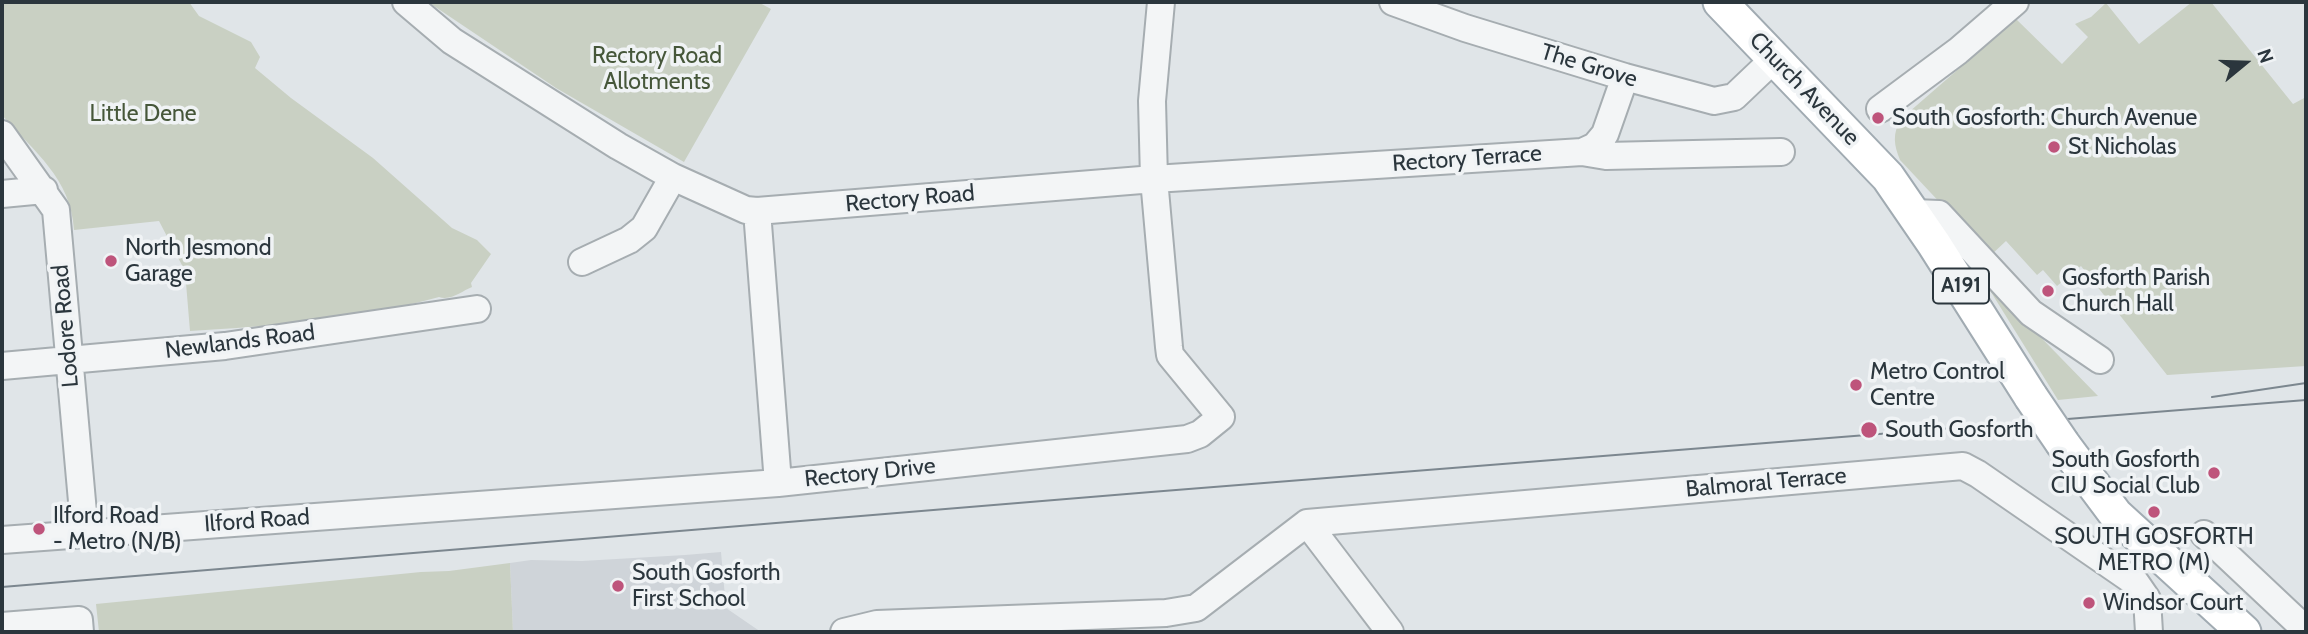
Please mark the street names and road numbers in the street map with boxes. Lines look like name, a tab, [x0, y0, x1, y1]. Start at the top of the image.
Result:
street label: Church Avenue	[1743, 27, 1865, 151]
street label: The Grove	[1538, 38, 1640, 94]
street label: Rectory Terrace	[1391, 140, 1543, 178]
street label: Rectory Road	[844, 180, 976, 218]
street label: Lodore Road	[47, 263, 85, 389]
road number: A191	[1933, 268, 1989, 304]
street label: Newlands Road	[163, 319, 317, 365]
street label: Rectory Drive	[803, 452, 937, 494]
street label: Balmoral Terrace	[1684, 462, 1848, 504]
street label: Ilford Road	[203, 504, 311, 538]

